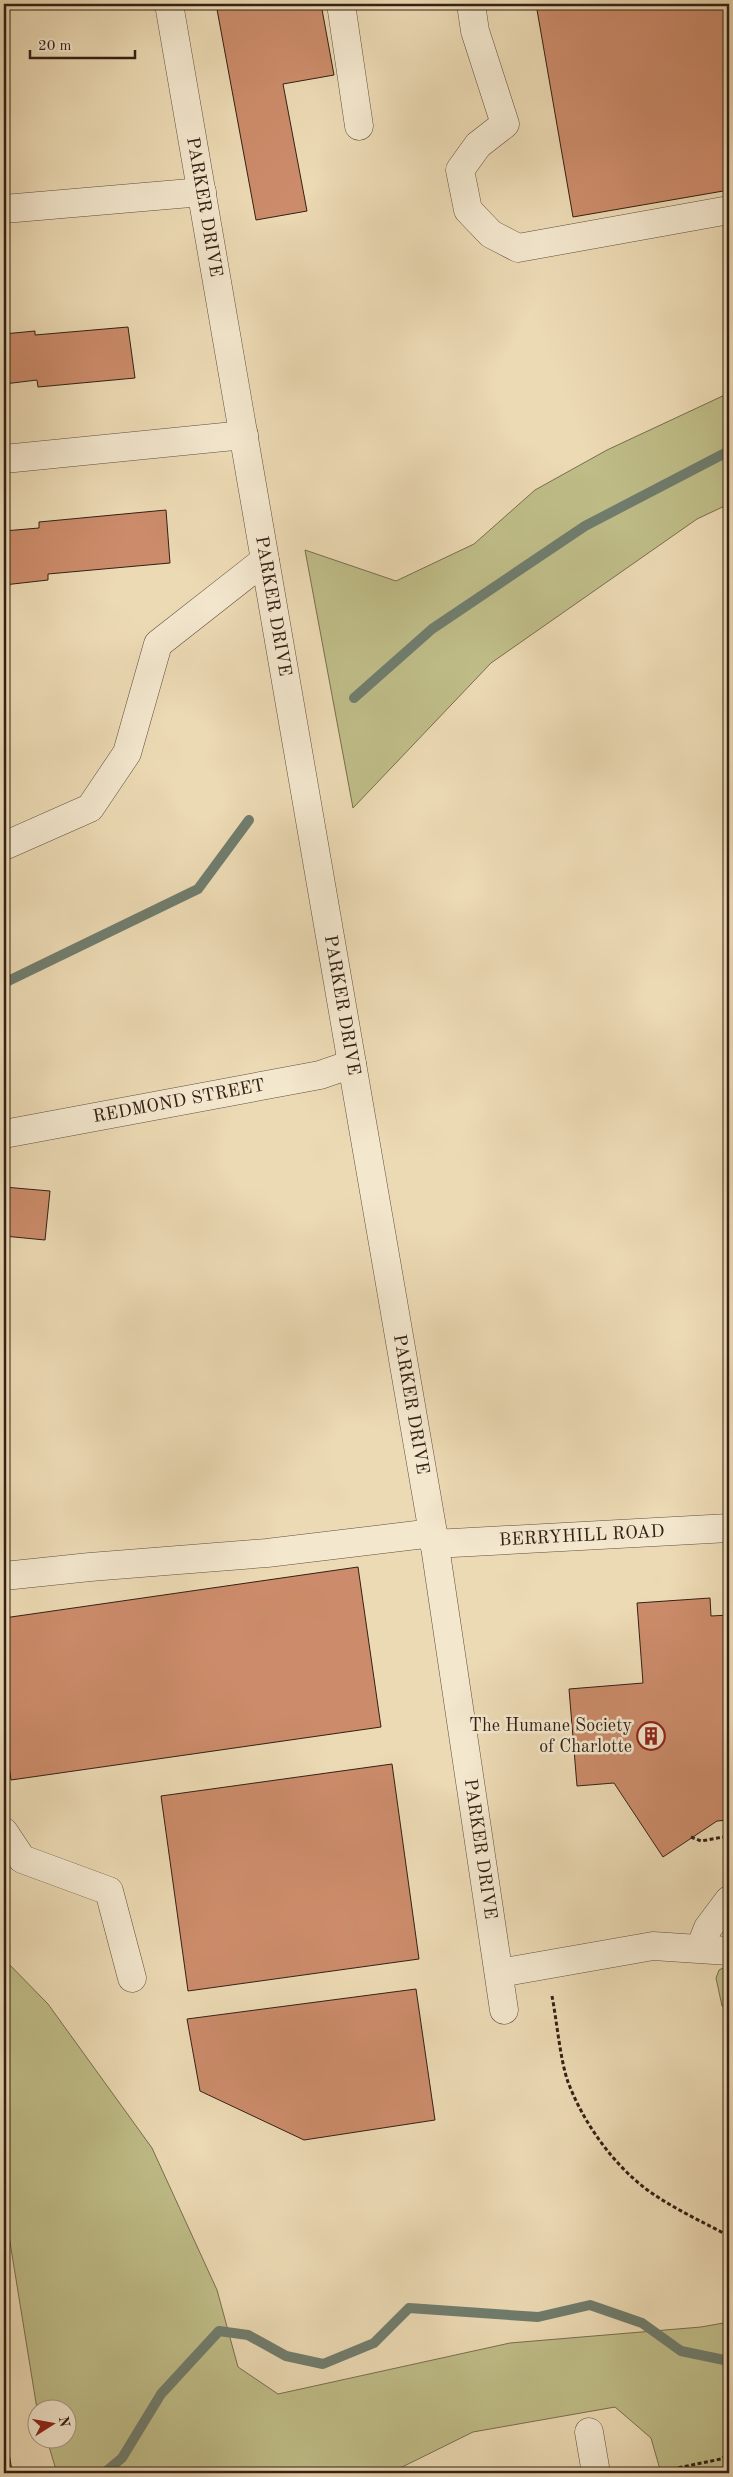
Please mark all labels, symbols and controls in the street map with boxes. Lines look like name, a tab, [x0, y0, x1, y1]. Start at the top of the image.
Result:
scale bar	[30, 28, 135, 60]
text: 20 m	[38, 39, 72, 54]
street label: PARKER DRIVE	[183, 136, 225, 278]
street label: PARKER DRIVE	[252, 535, 294, 678]
street label: PARKER DRIVE	[321, 934, 363, 1077]
street label: REDMOND STREET	[91, 1076, 266, 1126]
street label: PARKER DRIVE	[390, 1333, 432, 1476]
street label: BERRYHILL ROAD	[499, 1523, 665, 1549]
place label: The Humane Society of Charlotte	[469, 1717, 632, 1756]
building icon: The Humane Society of Charlotte	[636, 1721, 666, 1751]
street label: PARKER DRIVE	[461, 1777, 499, 1920]
north arrow	[28, 2400, 78, 2450]
text: N	[56, 2415, 72, 2429]

